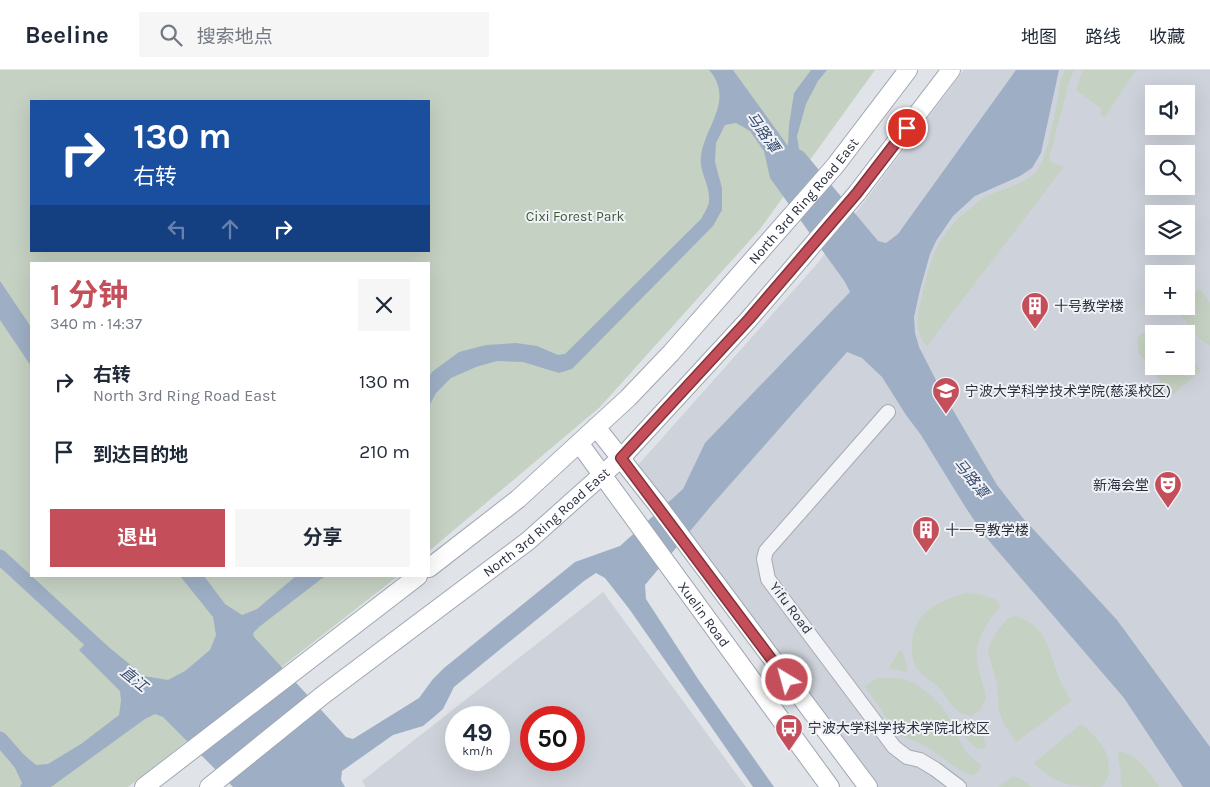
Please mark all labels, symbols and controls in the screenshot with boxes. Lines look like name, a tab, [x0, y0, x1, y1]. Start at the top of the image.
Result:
search box	[139, 12, 489, 57]
text: Beeline	[25, 21, 109, 49]
icon: search	[157, 21, 185, 49]
text: 搜索地点	[197, 26, 273, 48]
text: 地图	[1021, 26, 1057, 48]
text: 路线	[1085, 26, 1121, 48]
text: 收藏	[1149, 26, 1185, 48]
map controls	[1145, 85, 1195, 375]
button: sound	[1145, 85, 1195, 135]
pin	[886, 107, 928, 149]
water label: 马路潭	[743, 108, 785, 158]
icon: arrive	[893, 114, 921, 142]
text: 130 m	[133, 116, 231, 157]
icon: right	[50, 120, 115, 185]
street label: North 3rd Ring Road East	[745, 134, 862, 267]
button: search	[1145, 145, 1195, 195]
text: 右转	[133, 164, 177, 190]
button: layers	[1145, 205, 1195, 255]
park label: Cixi Forest Park	[526, 208, 624, 225]
icon: left	[163, 215, 191, 243]
icon: ahead	[216, 215, 244, 243]
icon: right	[269, 215, 297, 243]
button: +	[1145, 265, 1195, 315]
text: 1 分钟	[50, 277, 128, 313]
button: close	[358, 279, 410, 331]
building icon: 十号教学楼	[1020, 291, 1050, 330]
place label: 十号教学楼	[1054, 298, 1124, 315]
text: 340 m · 14:37	[50, 314, 142, 333]
button: −	[1145, 325, 1195, 375]
text: 右转	[93, 364, 131, 386]
icon: right	[50, 368, 78, 396]
text: 130 m	[359, 371, 410, 393]
school or university icon: 宁波大学科学技术学院(慈溪校区)	[931, 376, 961, 415]
place label: 宁波大学科学技术学院(慈溪校区)	[965, 383, 1171, 400]
text: North 3rd Ring Road East	[93, 386, 276, 405]
icon: arrive	[50, 438, 78, 466]
text: 210 m	[359, 441, 410, 463]
text: 到达目的地	[93, 444, 188, 466]
water label: 马路潭	[950, 455, 994, 503]
street label: North 3rd Ring Road East	[480, 464, 613, 580]
theatre icon: 新海会堂	[1153, 470, 1183, 509]
place label: 新海会堂	[1093, 477, 1149, 494]
button: 退出	[50, 509, 225, 567]
button: 分享	[235, 509, 410, 567]
building icon: 十一号教学楼	[911, 515, 941, 554]
place label: 十一号教学楼	[945, 522, 1029, 539]
street label: Xuelin Road	[674, 578, 733, 650]
street label: Yifu Road	[766, 579, 816, 637]
position arrow	[760, 653, 812, 705]
water label: 直江	[117, 663, 153, 697]
speed limit sign: 50	[520, 706, 585, 771]
bus stop icon: 宁波大学科学技术学院北校区	[774, 713, 804, 752]
text: 49	[462, 718, 493, 747]
place label: 宁波大学科学技术学院北校区	[808, 720, 990, 737]
text: km/h	[462, 744, 493, 758]

